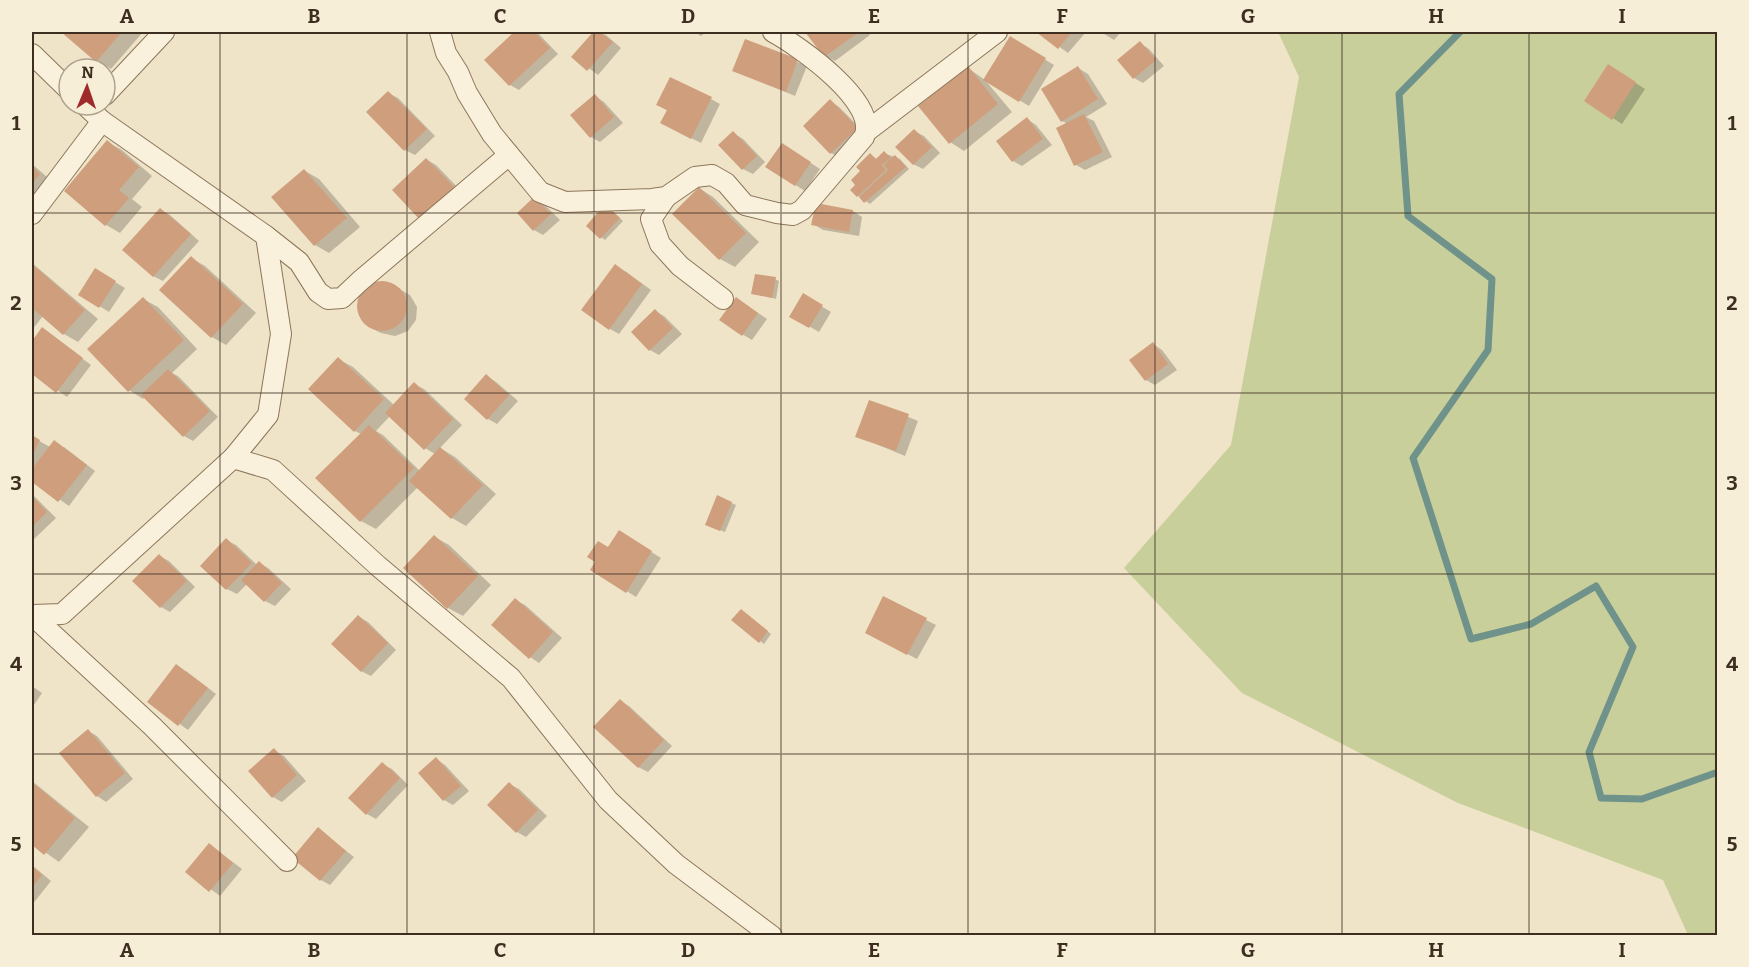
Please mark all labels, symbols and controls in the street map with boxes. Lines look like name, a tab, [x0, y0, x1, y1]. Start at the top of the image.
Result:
text: A	[120, 4, 135, 28]
text: B	[308, 4, 321, 28]
text: C	[494, 4, 506, 28]
text: D	[681, 4, 695, 28]
text: E	[868, 4, 880, 28]
text: F	[1056, 4, 1068, 28]
text: G	[1241, 4, 1255, 28]
text: H	[1428, 4, 1444, 28]
text: I	[1618, 4, 1626, 28]
north arrow	[57, 57, 117, 117]
text: N	[81, 63, 94, 82]
text: 1	[12, 111, 21, 135]
text: 1	[1728, 111, 1737, 135]
text: 2	[10, 291, 22, 315]
text: 2	[1726, 291, 1738, 315]
text: 3	[10, 471, 22, 495]
text: 3	[1726, 471, 1738, 495]
text: 4	[10, 652, 22, 676]
text: 4	[1726, 652, 1738, 676]
text: 5	[11, 832, 22, 856]
text: 5	[1727, 832, 1738, 856]
text: A	[120, 938, 135, 962]
text: B	[308, 938, 321, 962]
text: C	[494, 938, 506, 962]
text: D	[681, 938, 695, 962]
text: E	[868, 938, 880, 962]
text: F	[1056, 938, 1068, 962]
text: G	[1241, 938, 1255, 962]
text: H	[1428, 938, 1444, 962]
text: I	[1618, 938, 1626, 962]

